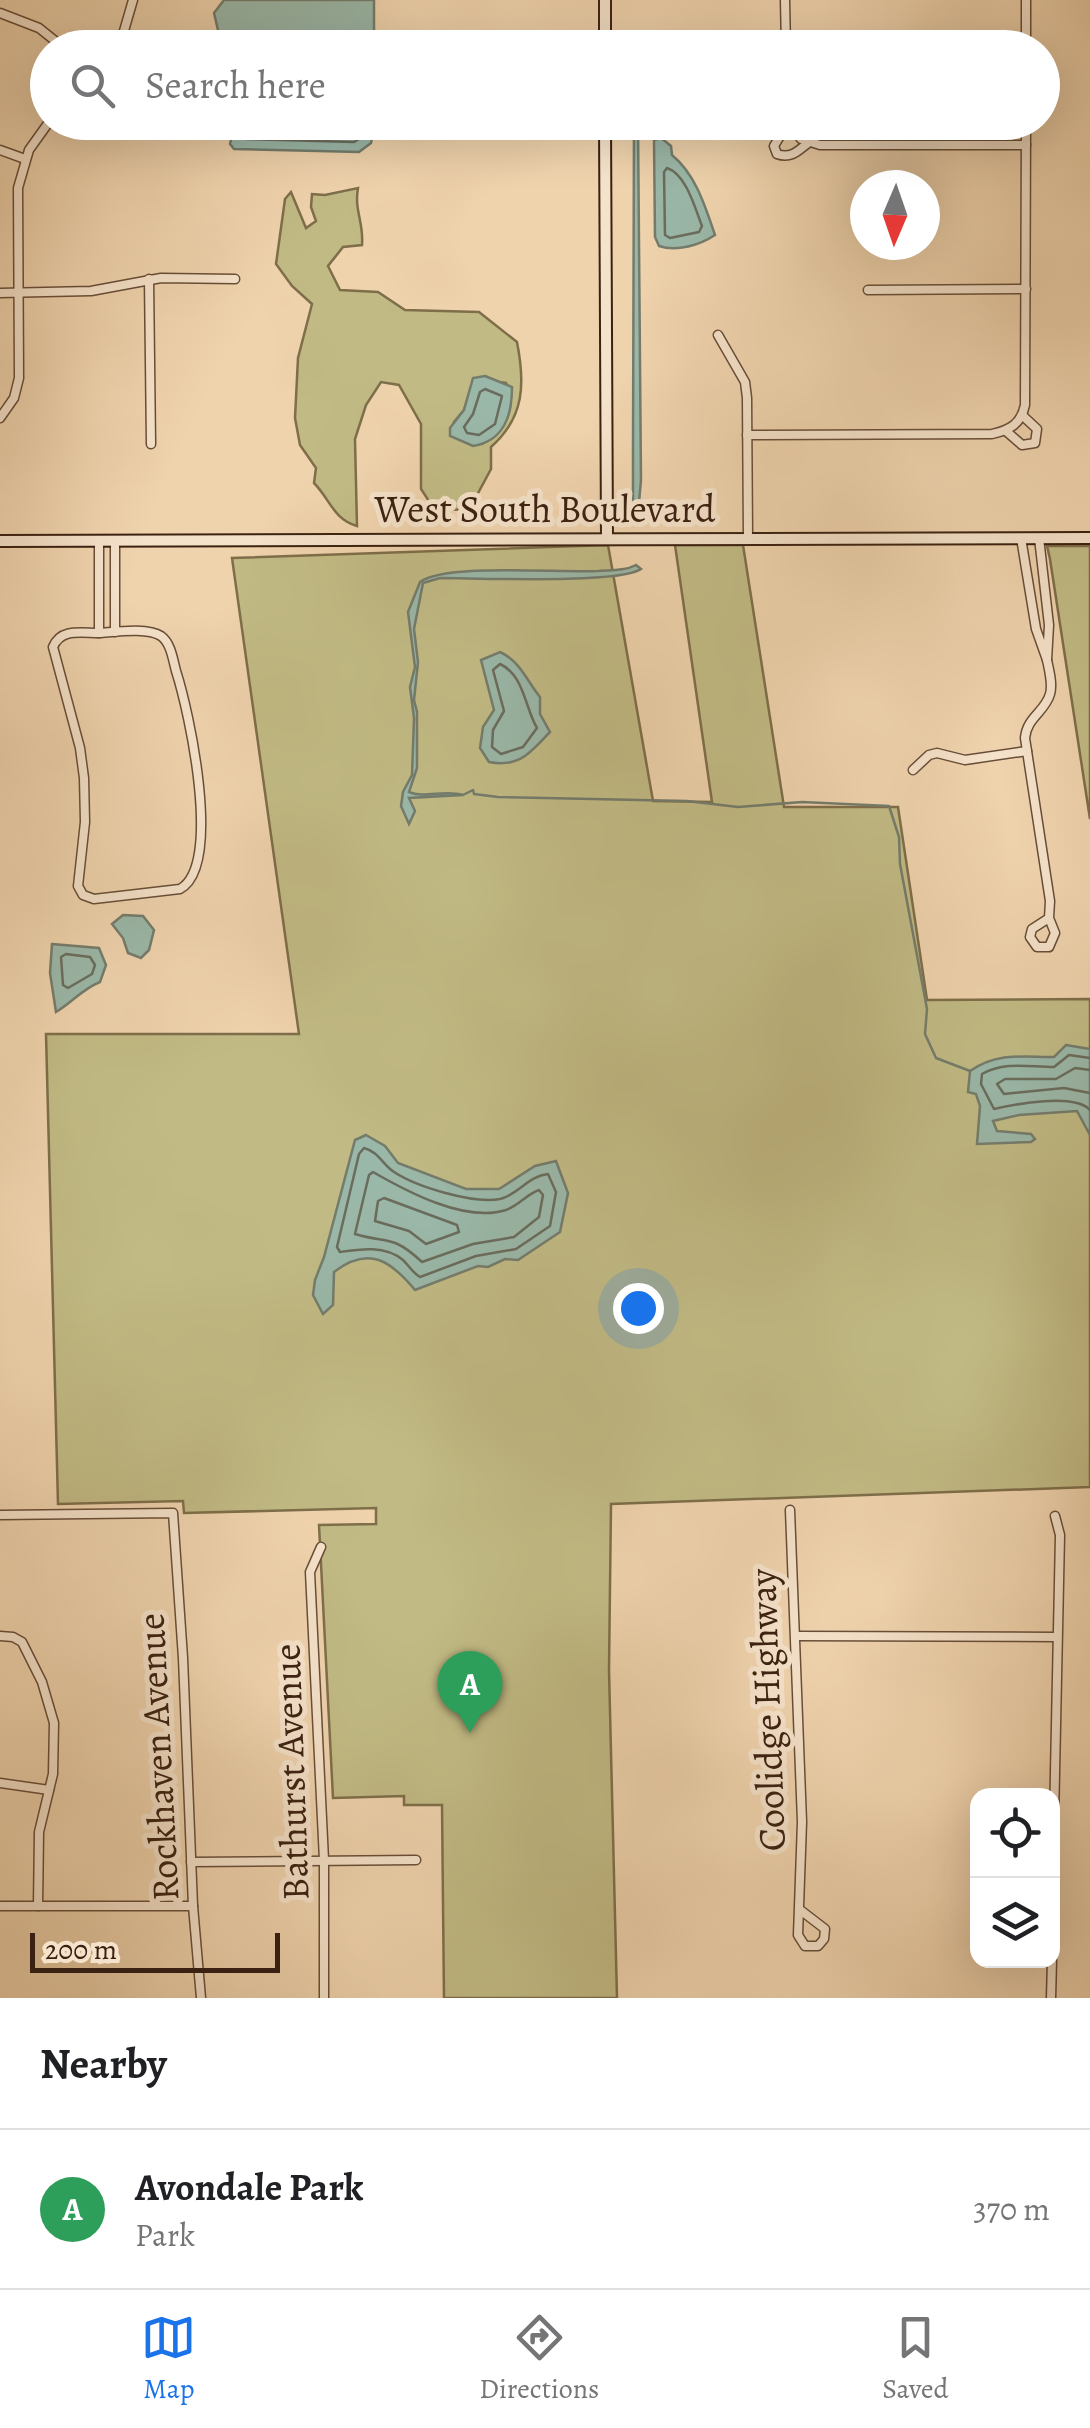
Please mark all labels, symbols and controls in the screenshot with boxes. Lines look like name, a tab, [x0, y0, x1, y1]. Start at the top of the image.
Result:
search box	[30, 30, 1060, 140]
icon: search	[65, 58, 120, 113]
text: Search here	[145, 59, 326, 111]
north arrow	[850, 170, 940, 260]
street label: West South Boulevard	[374, 483, 716, 535]
your location	[613, 1283, 664, 1334]
street label: Coolidge Highway	[736, 1567, 798, 1852]
street label: Rockhaven Avenue	[124, 1612, 192, 1902]
street label: Bathurst Avenue	[261, 1643, 321, 1901]
pin: A	[438, 1650, 502, 1733]
map controls	[970, 1788, 1060, 1968]
button: locate	[970, 1788, 1060, 1878]
button: layers	[970, 1878, 1060, 1968]
scale bar	[30, 1928, 280, 1972]
text: 200 m	[45, 1931, 117, 1969]
text: Nearby	[40, 2035, 167, 2092]
text: Avondale Park	[135, 2161, 363, 2213]
text: A	[62, 2187, 83, 2231]
text: 370 m	[973, 2187, 1050, 2231]
text: Park	[135, 2213, 195, 2257]
tab: Map	[141, 2310, 196, 2408]
tab: Directions	[479, 2310, 599, 2408]
tab: Saved	[882, 2310, 949, 2408]

